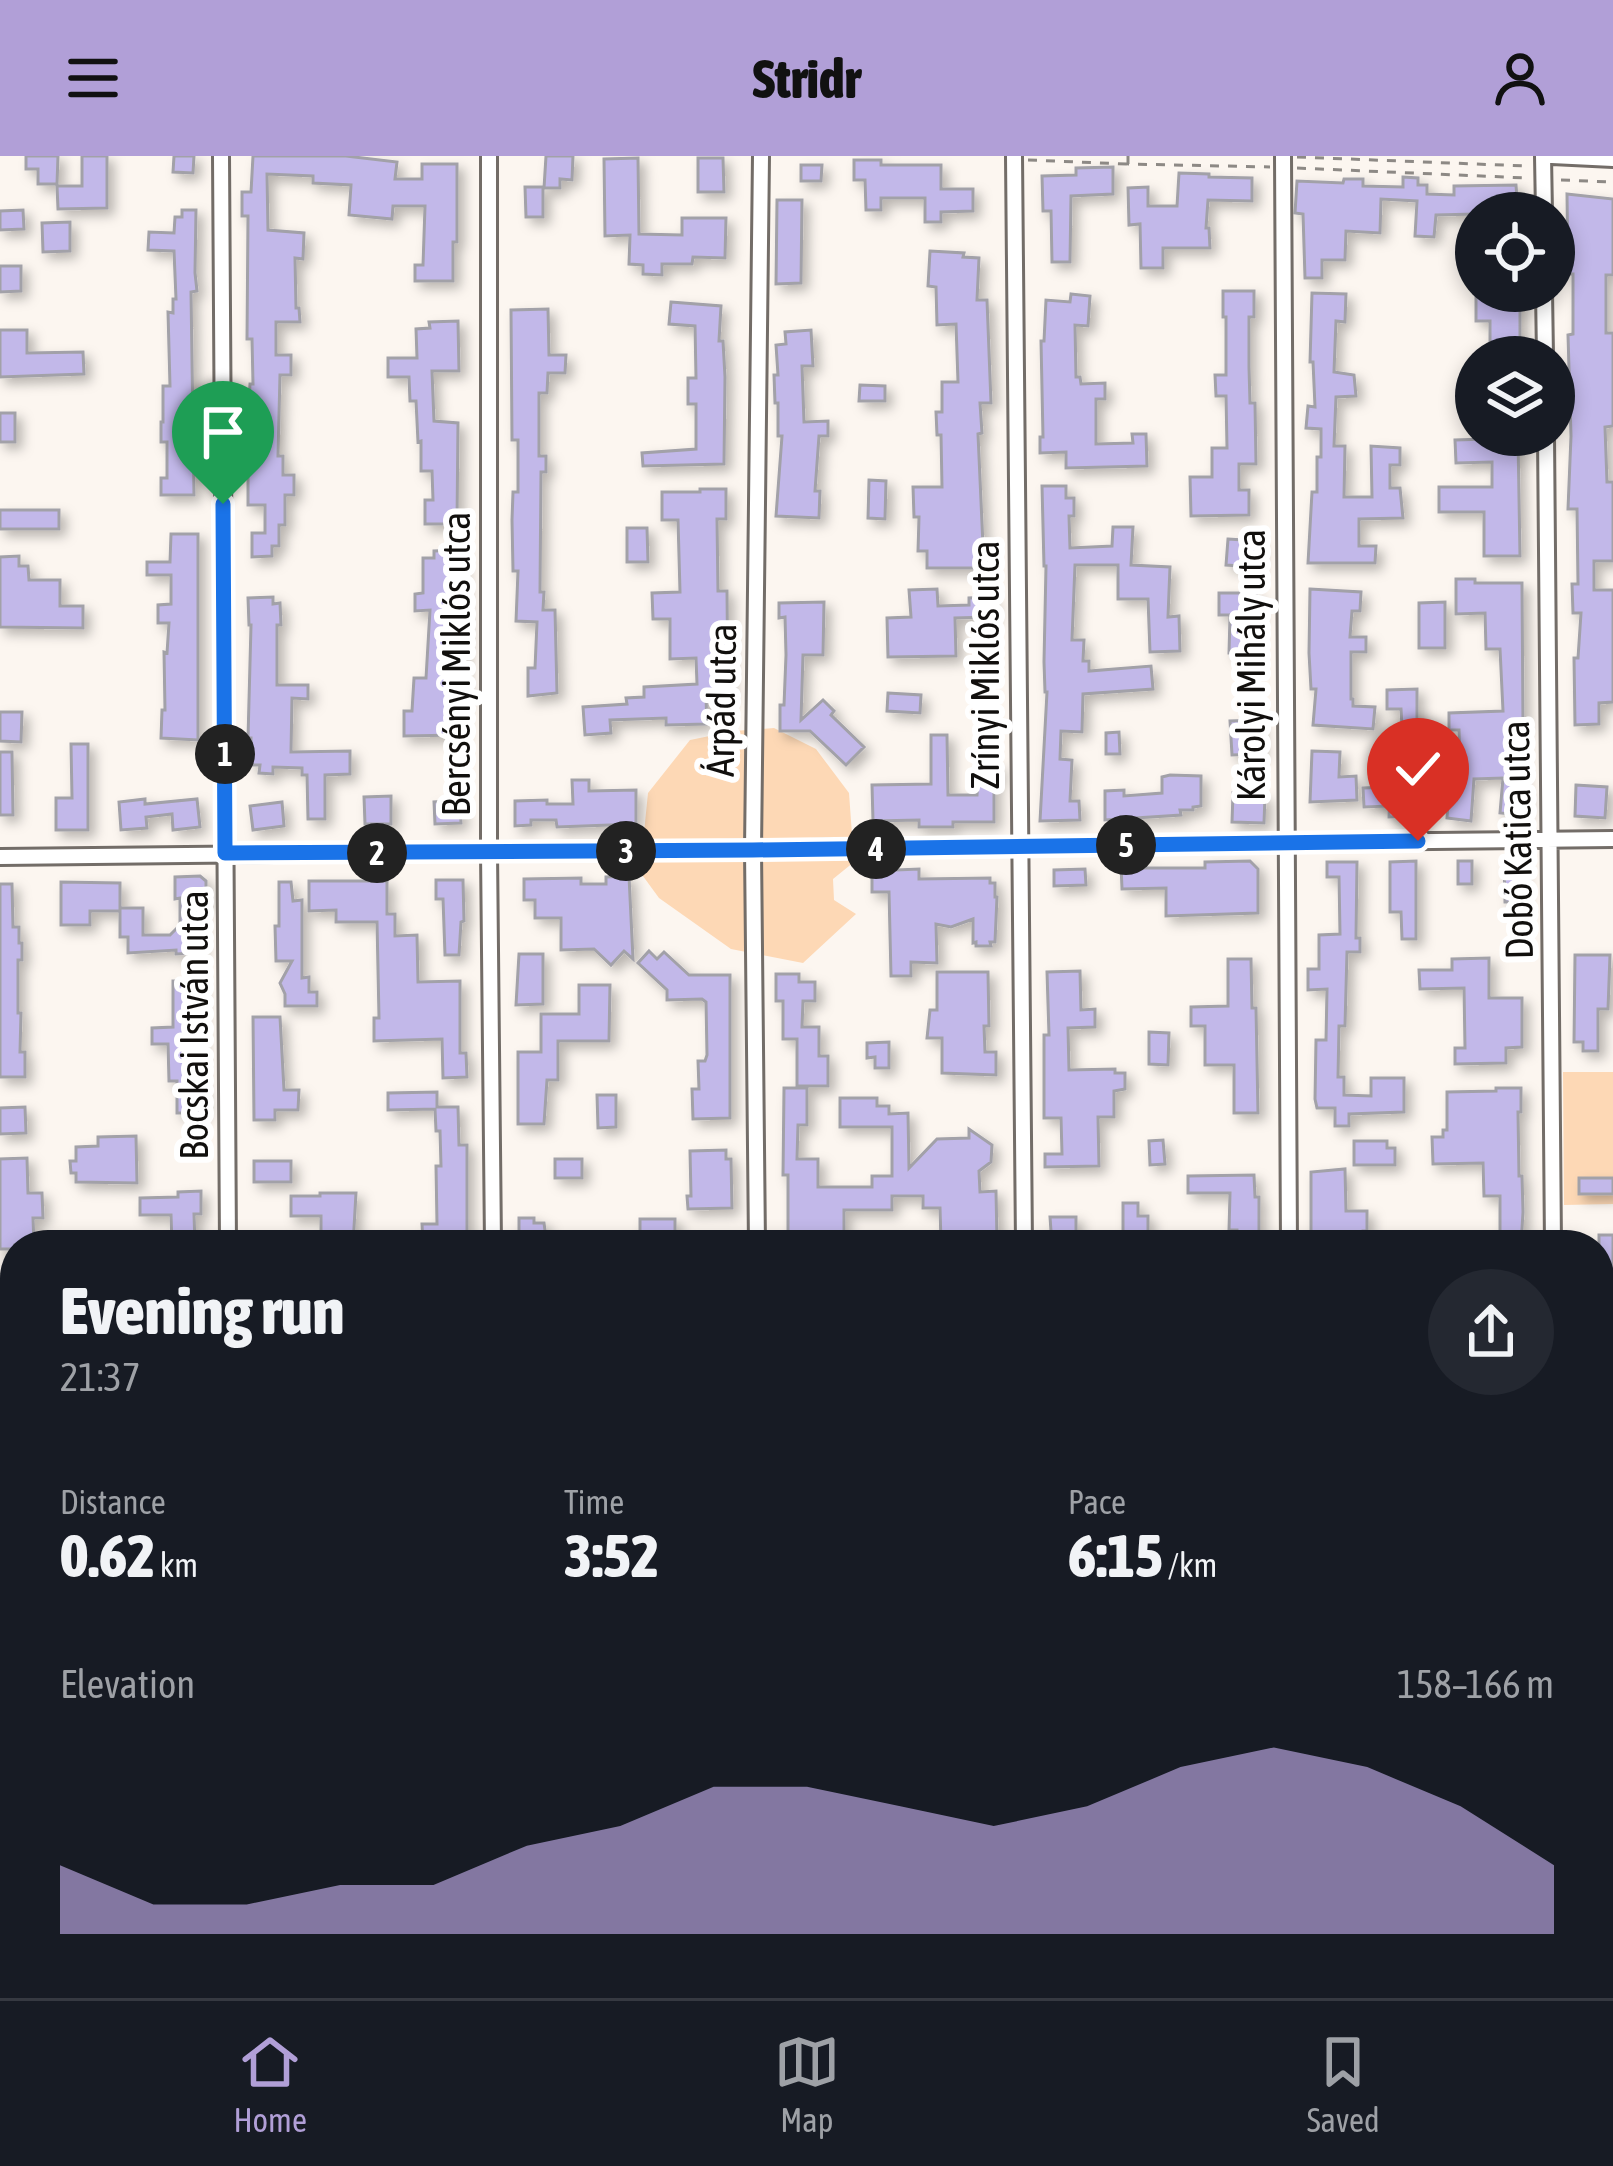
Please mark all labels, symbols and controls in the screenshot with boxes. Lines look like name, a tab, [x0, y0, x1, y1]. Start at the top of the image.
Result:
icon: menu	[60, 45, 126, 111]
icon: person	[1487, 45, 1553, 111]
text: Stridr	[752, 48, 861, 109]
map controls	[1455, 192, 1575, 456]
button: locate	[1455, 192, 1575, 312]
button: layers	[1455, 336, 1575, 456]
pin	[172, 381, 274, 504]
icon: arrive	[190, 399, 256, 465]
street label: Bercsényi Miklós utca	[434, 512, 478, 816]
street label: Károlyi Mihály utca	[1229, 529, 1273, 801]
street label: Zrínyi Miklós utca	[963, 540, 1007, 790]
street label: Árpád utca	[698, 623, 744, 777]
pin	[1367, 718, 1469, 841]
street label: Dobó Katica utca	[1493, 720, 1541, 960]
pin: 1	[195, 724, 255, 784]
text: 1	[217, 735, 233, 773]
icon: check	[1385, 736, 1451, 802]
pin: 5	[1096, 815, 1156, 875]
pin: 4	[846, 819, 906, 879]
pin: 3	[596, 821, 656, 881]
pin: 2	[347, 823, 407, 883]
text: 5	[1118, 826, 1134, 864]
text: 4	[868, 830, 884, 868]
text: 3	[618, 832, 634, 870]
text: 2	[369, 834, 385, 872]
street label: Bocskai István utca	[172, 890, 216, 1160]
button: share	[1428, 1269, 1554, 1395]
text: Evening run	[60, 1272, 345, 1348]
text: 21:37	[60, 1355, 140, 1399]
text: Distance	[60, 1483, 166, 1521]
text: Time	[564, 1483, 624, 1521]
text: Pace	[1068, 1483, 1126, 1521]
text: 0.62	[60, 1521, 155, 1590]
text: 3:52	[564, 1521, 659, 1590]
text: 6:15	[1068, 1521, 1163, 1590]
text: km	[155, 1546, 198, 1584]
text: /km	[1163, 1546, 1217, 1584]
text: Elevation	[60, 1662, 195, 1706]
text: 158–166 m	[1397, 1662, 1554, 1706]
tab: Home	[233, 2029, 307, 2139]
tab: Map	[774, 2029, 840, 2139]
tab: Saved	[1307, 2029, 1380, 2139]

